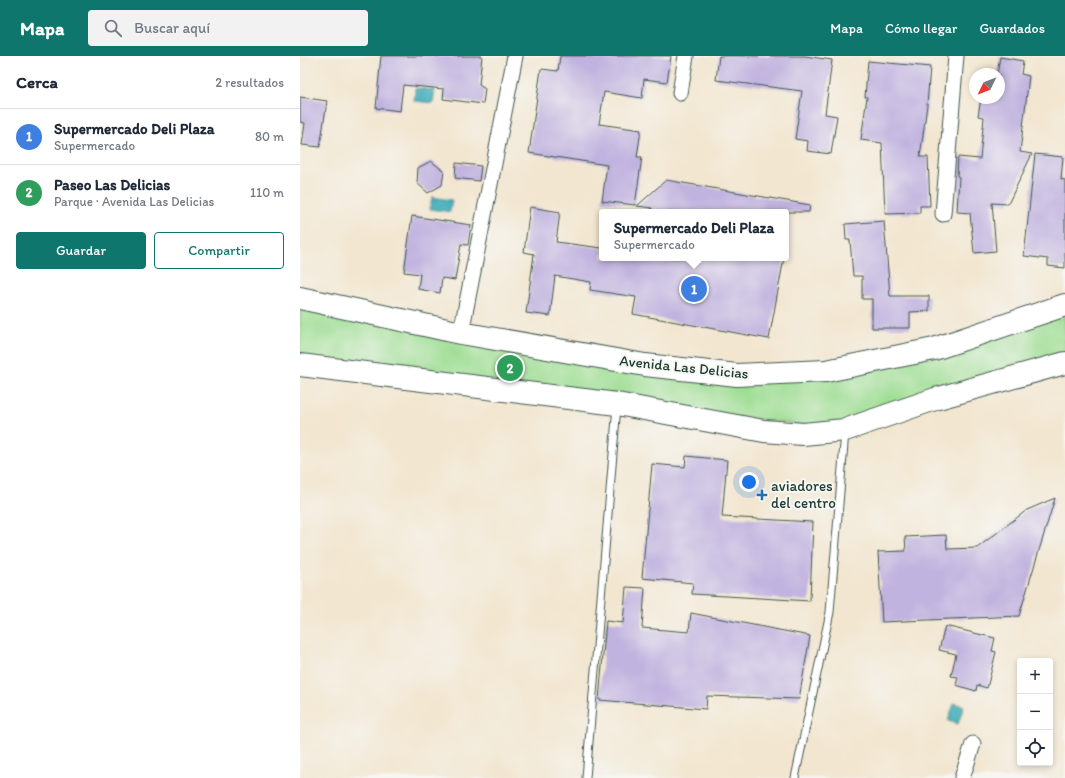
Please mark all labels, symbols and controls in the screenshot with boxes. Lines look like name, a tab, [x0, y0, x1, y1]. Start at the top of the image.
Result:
search box	[88, 10, 368, 46]
text: Mapa	[20, 17, 64, 40]
icon: search	[102, 17, 124, 39]
text: Buscar aquí	[134, 19, 210, 37]
text: Mapa	[830, 20, 863, 37]
text: Cómo llegar	[885, 20, 957, 37]
text: Guardados	[979, 20, 1045, 37]
north arrow	[969, 68, 1005, 104]
text: Cerca	[16, 72, 58, 92]
text: 2 resultados	[215, 75, 284, 90]
text: Supermercado Deli Plaza	[54, 120, 215, 138]
text: 1	[26, 129, 32, 144]
text: 80 m	[255, 129, 284, 144]
text: Supermercado	[54, 138, 135, 153]
text: Paseo Las Delicias	[54, 176, 170, 194]
text: 2	[26, 185, 32, 200]
text: 110 m	[250, 185, 284, 200]
text: Parque · Avenida Las Delicias	[54, 194, 214, 209]
popup	[599, 209, 789, 261]
text: Supermercado Deli Plaza	[614, 219, 774, 237]
button: Guardar	[16, 232, 146, 269]
button: Compartir	[154, 232, 284, 269]
text: Supermercado	[614, 237, 695, 252]
pin: 1	[681, 274, 707, 304]
street label: Avenida Las Delicias	[619, 351, 750, 383]
pin: 2	[497, 353, 523, 383]
your location	[739, 472, 759, 492]
place label: aviadores del centro	[771, 477, 836, 512]
marker: aviadores del centro	[756, 489, 768, 501]
map controls	[1017, 658, 1053, 766]
button: +	[1017, 658, 1053, 694]
button: −	[1017, 694, 1053, 730]
button: locate	[1017, 730, 1053, 766]

